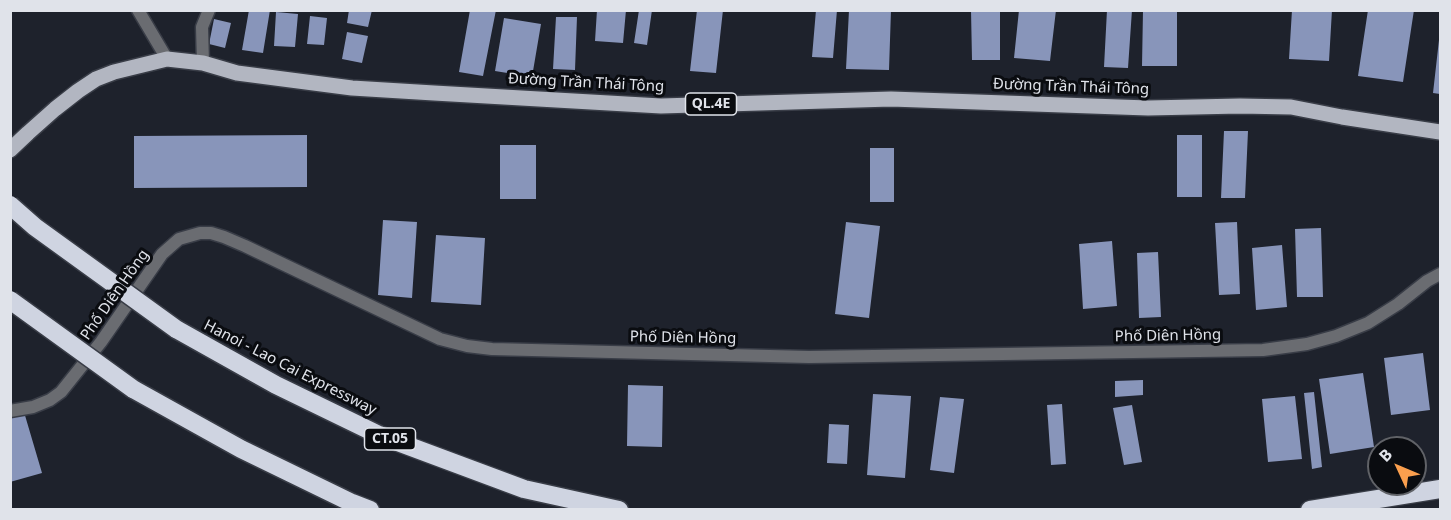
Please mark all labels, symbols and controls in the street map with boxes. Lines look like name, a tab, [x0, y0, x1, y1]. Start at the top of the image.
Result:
street label: Đường Trần Thái Tông	[507, 70, 665, 96]
street label: Đường Trần Thái Tông	[993, 75, 1149, 99]
road number: QL.4E	[686, 93, 736, 115]
street label: Phố Diên Hồng	[77, 246, 153, 344]
street label: Hanoi - Lao Cai Expressway	[201, 317, 379, 419]
street label: Phố Diên Hồng	[1115, 326, 1221, 346]
street label: Phố Diên Hồng	[630, 328, 736, 348]
road number: CT.05	[364, 428, 416, 450]
north arrow	[1367, 436, 1427, 496]
text: B	[1374, 443, 1397, 466]

